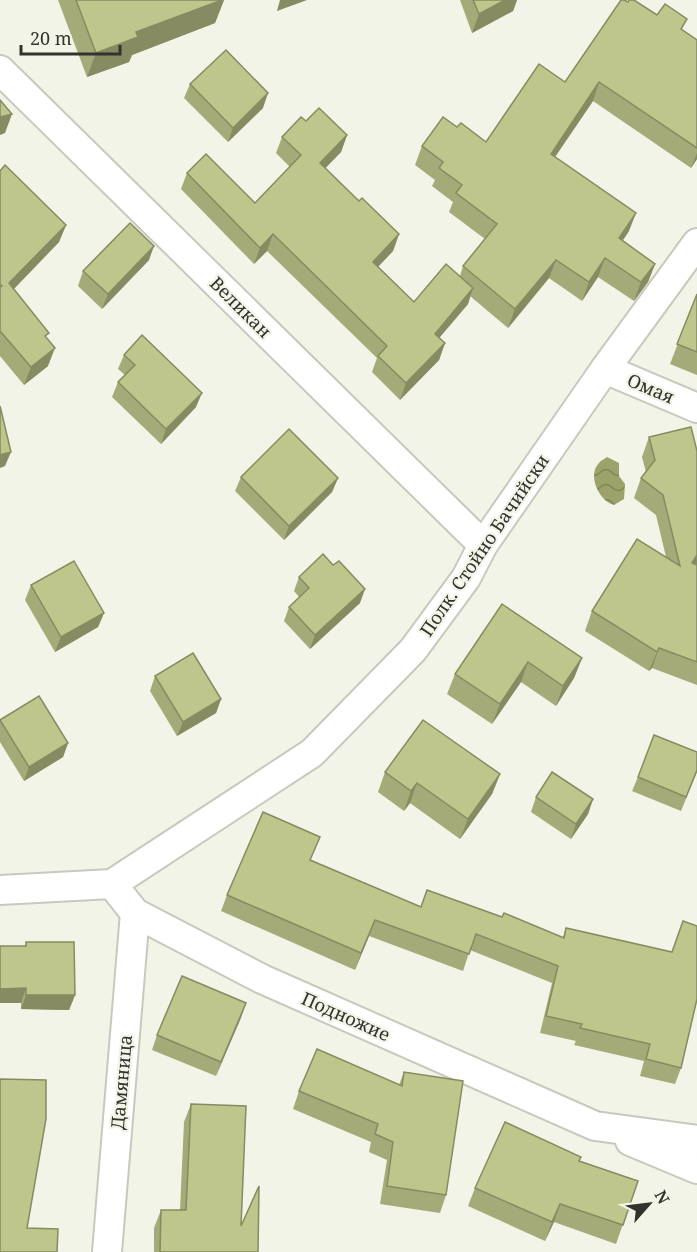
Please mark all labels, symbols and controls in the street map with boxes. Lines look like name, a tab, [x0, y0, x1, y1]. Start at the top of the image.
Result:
scale bar	[21, 18, 120, 56]
text: 20 m	[30, 26, 72, 50]
street label: Великан	[205, 271, 277, 343]
street label: Омая	[624, 367, 678, 409]
street label: Полк. Стойно Бачийски	[414, 449, 554, 641]
street label: Подножие	[298, 986, 394, 1046]
street label: Дамяница	[105, 1034, 137, 1130]
north arrow	[619, 1174, 679, 1234]
text: N	[650, 1186, 675, 1208]

